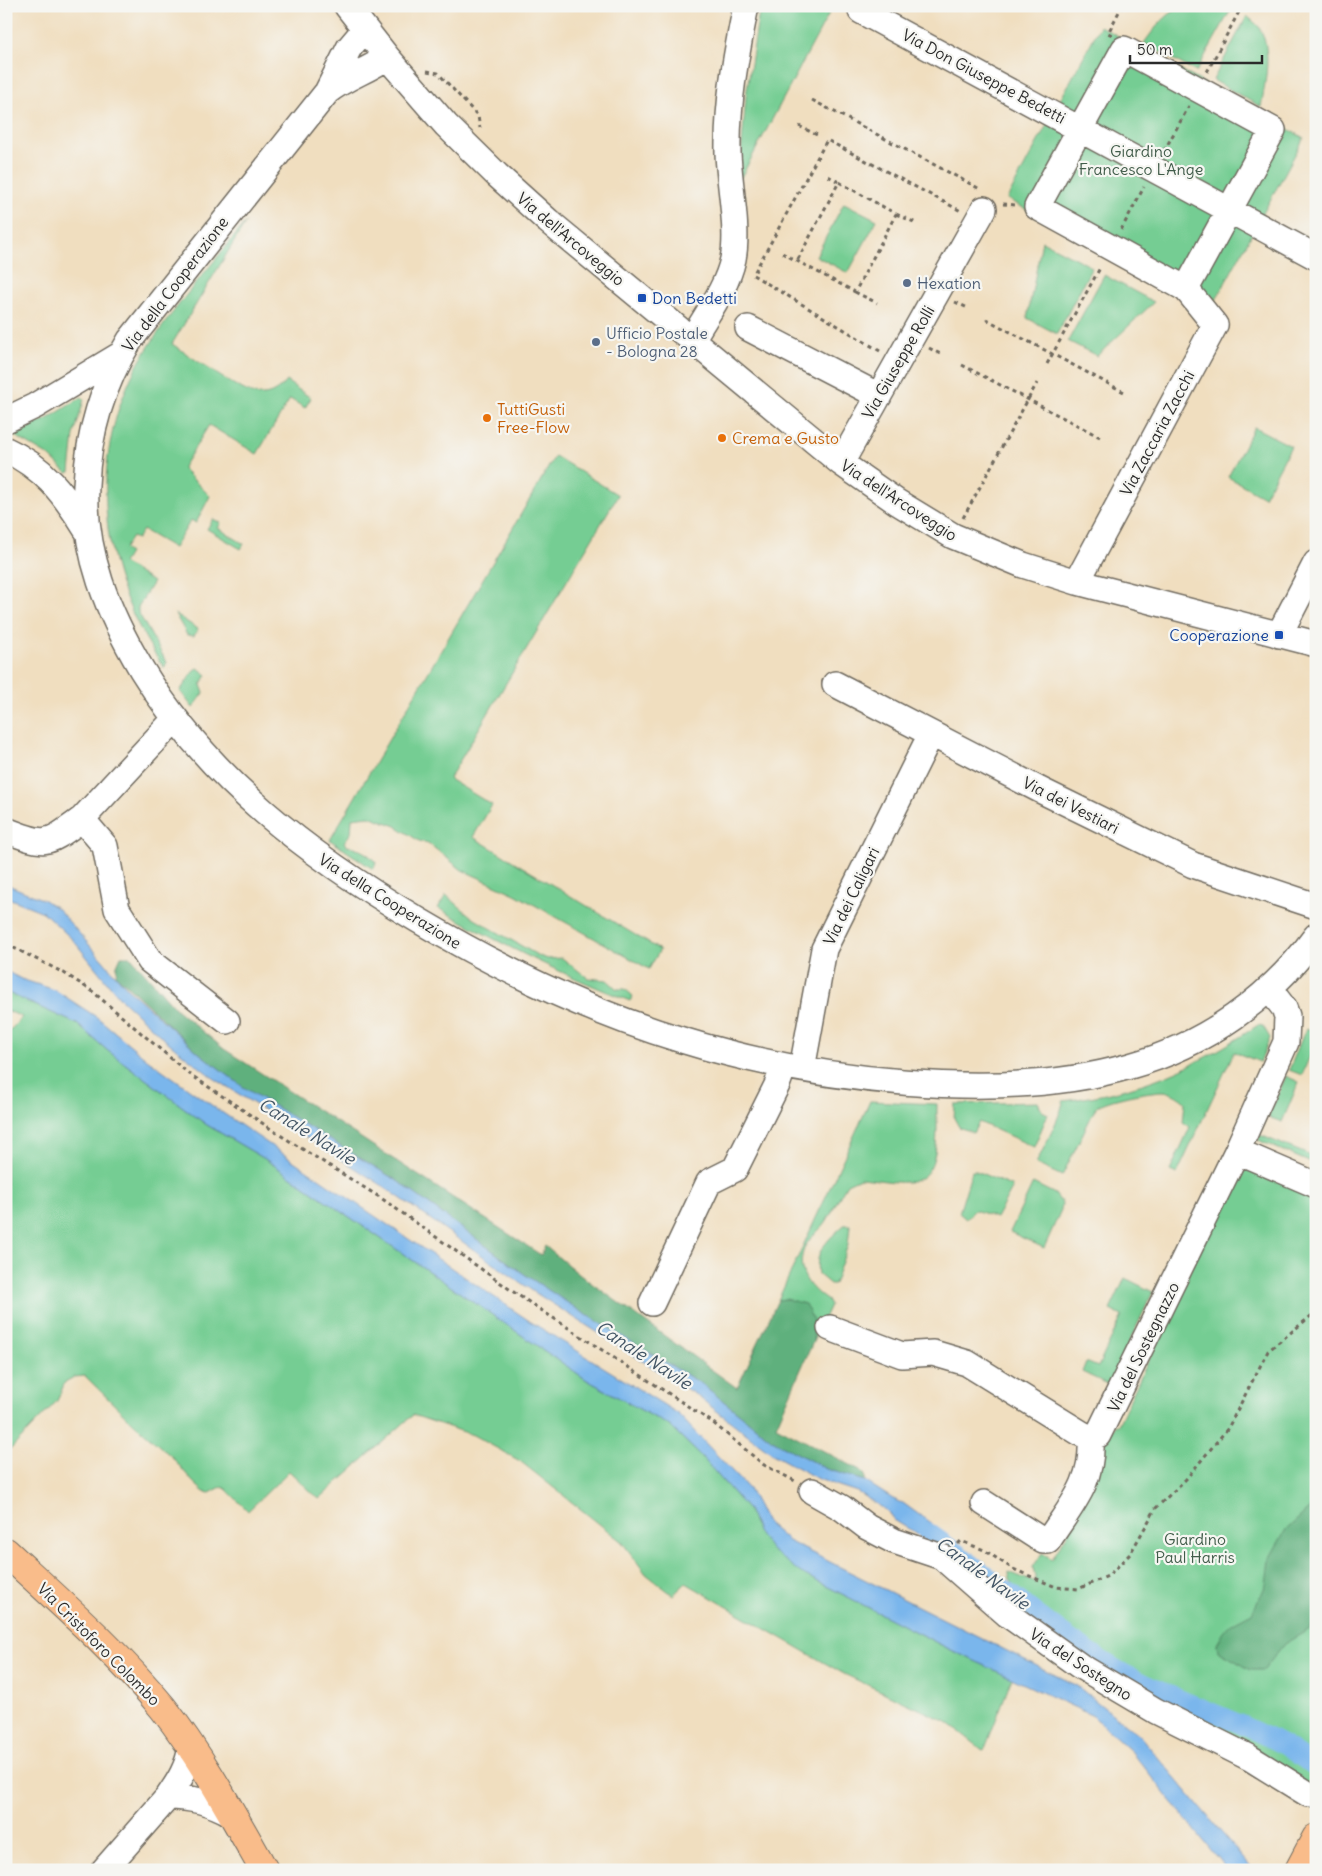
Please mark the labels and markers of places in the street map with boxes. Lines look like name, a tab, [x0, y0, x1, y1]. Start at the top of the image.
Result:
place label: Hexation	[917, 273, 981, 293]
marker: Hexation	[901, 277, 913, 289]
place label: Don Bedetti	[652, 288, 737, 308]
marker: Don Bedetti	[636, 292, 648, 304]
place label: Ufficio Postale - Bologna 28	[606, 323, 708, 361]
marker: Ufficio Postale - Bologna 28	[590, 336, 602, 348]
place label: TuttiGusti Free-Flow	[497, 399, 570, 437]
marker: TuttiGusti Free-Flow	[481, 412, 493, 424]
place label: Crema e Gusto	[732, 428, 839, 448]
marker: Crema e Gusto	[716, 432, 728, 444]
place label: Cooperazione	[1169, 625, 1269, 645]
marker: Cooperazione	[1273, 629, 1285, 641]

